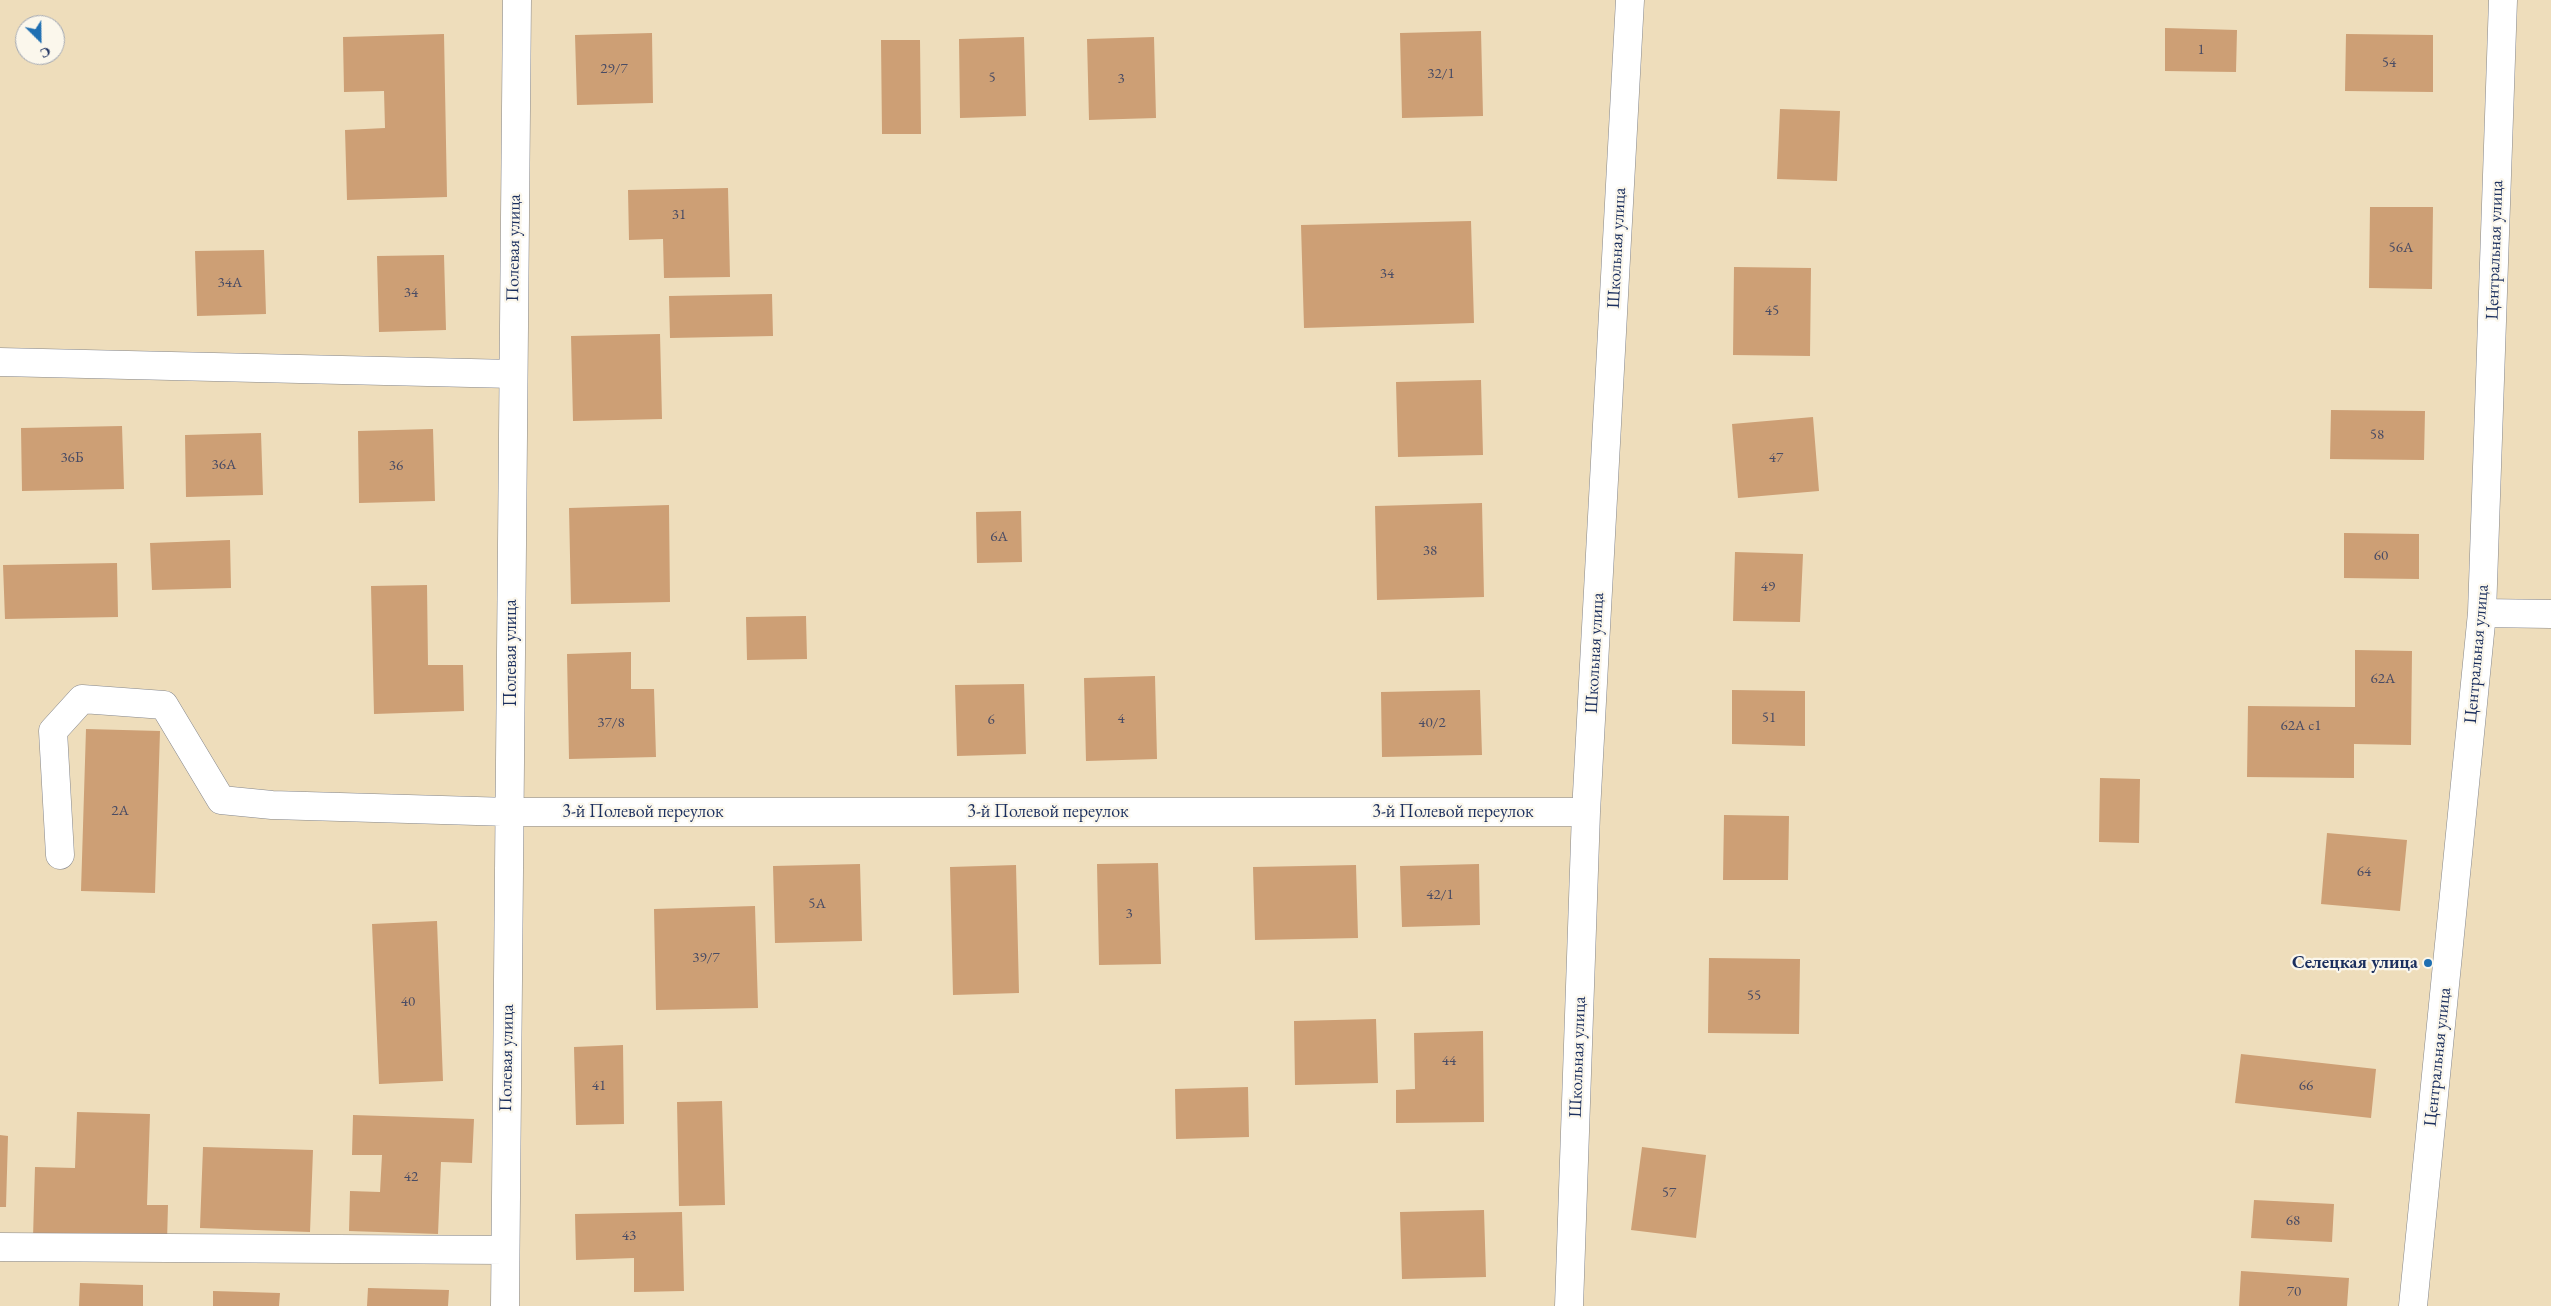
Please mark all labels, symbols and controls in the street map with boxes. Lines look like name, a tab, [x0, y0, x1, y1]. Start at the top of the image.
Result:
north arrow	[15, 15, 65, 65]
house number: 1	[2197, 41, 2205, 59]
text: С	[37, 43, 54, 63]
house number: 54	[2382, 54, 2396, 72]
house number: 29/7	[600, 60, 628, 78]
house number: 32/1	[1427, 65, 1455, 83]
house number: 5	[988, 69, 996, 87]
house number: 3	[1117, 70, 1125, 88]
street label: Центральная улица	[2482, 180, 2508, 320]
street label: Школьная улица	[1603, 187, 1631, 309]
street label: Полевая улица	[502, 194, 526, 302]
house number: 31	[672, 206, 686, 224]
house number: 56А	[2389, 239, 2413, 257]
house number: 34	[1380, 265, 1394, 283]
house number: 34А	[218, 274, 242, 292]
house number: 34	[404, 284, 418, 302]
house number: 45	[1765, 302, 1779, 320]
house number: 58	[2370, 426, 2384, 444]
house number: 36Б	[60, 449, 84, 467]
house number: 47	[1769, 449, 1783, 467]
house number: 36А	[212, 456, 236, 474]
house number: 36	[389, 457, 403, 475]
house number: 6А	[990, 528, 1008, 546]
house number: 38	[1423, 542, 1437, 560]
house number: 60	[2374, 547, 2388, 565]
house number: 49	[1761, 578, 1775, 596]
street label: Центральная улица	[2460, 583, 2494, 725]
street label: Школьная улица	[1581, 592, 1609, 714]
street label: Полевая улица	[500, 599, 522, 707]
house number: 62А	[2371, 670, 2395, 688]
house number: 51	[1762, 709, 1776, 727]
house number: 4	[1117, 710, 1125, 728]
house number: 6	[987, 711, 995, 729]
house number: 37/8	[597, 714, 625, 732]
house number: 40/2	[1418, 714, 1446, 732]
house number: 62А с1	[2280, 717, 2322, 735]
street label: 3-й Полевой переулок	[562, 801, 724, 823]
street label: 3-й Полевой переулок	[967, 801, 1129, 823]
street label: 3-й Полевой переулок	[1372, 801, 1534, 823]
house number: 2А	[111, 802, 129, 820]
house number: 64	[2357, 863, 2371, 881]
house number: 42/1	[1426, 886, 1454, 904]
house number: 5А	[808, 895, 826, 913]
house number: 3	[1125, 905, 1133, 923]
house number: 39/7	[692, 949, 720, 967]
place label: Селецкая улица	[2292, 952, 2418, 974]
marker: Селецкая улица	[2422, 957, 2434, 969]
street label: Центральная улица	[2420, 986, 2456, 1128]
house number: 55	[1747, 987, 1761, 1005]
house number: 40	[401, 993, 415, 1011]
street label: Школьная улица	[1565, 996, 1591, 1118]
street label: Полевая улица	[495, 1004, 519, 1112]
house number: 44	[1442, 1052, 1456, 1070]
house number: 41	[592, 1077, 606, 1095]
house number: 66	[2299, 1077, 2313, 1095]
house number: 42	[404, 1168, 418, 1186]
house number: 57	[1662, 1184, 1676, 1202]
house number: 68	[2286, 1212, 2300, 1230]
house number: 43	[622, 1227, 636, 1245]
house number: 70	[2287, 1283, 2301, 1301]

